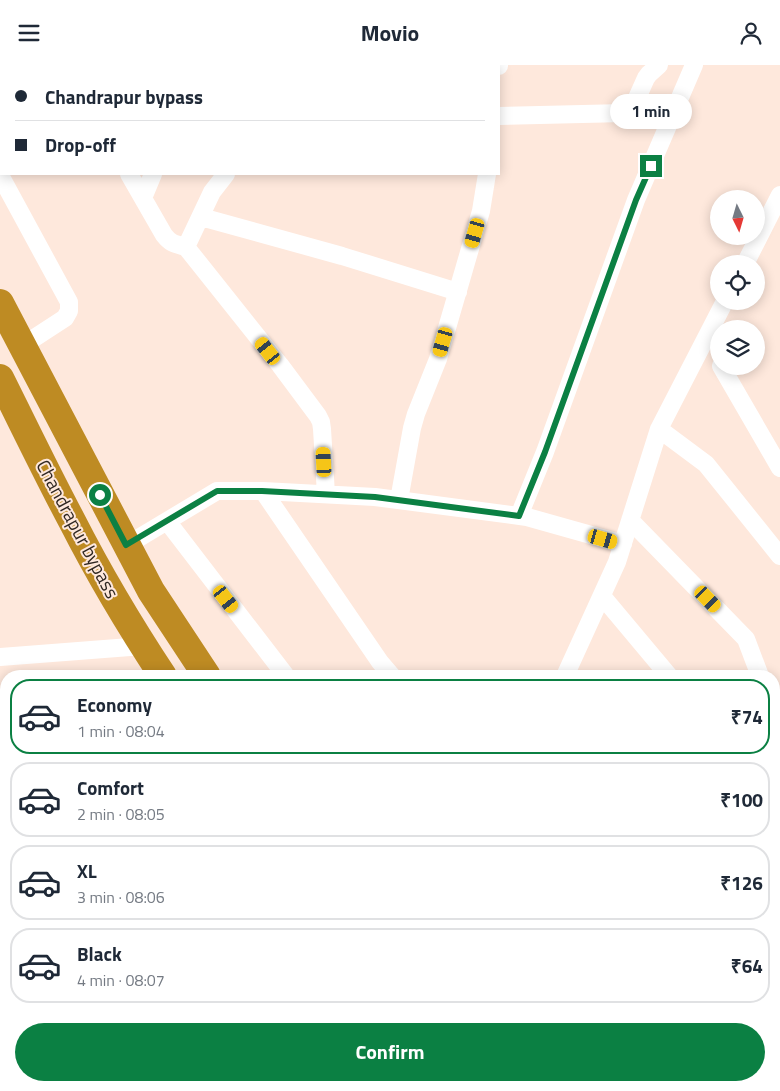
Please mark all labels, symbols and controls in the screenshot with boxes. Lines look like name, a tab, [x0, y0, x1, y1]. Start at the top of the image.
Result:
text: Movio	[361, 16, 419, 50]
icon: menu	[15, 19, 43, 47]
icon: person	[737, 19, 765, 47]
text: Chandrapur bypass	[45, 82, 203, 111]
callout: 1 min	[610, 93, 692, 129]
text: 1 min	[632, 99, 670, 123]
text: Drop-off	[45, 130, 116, 159]
route end	[640, 155, 662, 177]
north arrow	[710, 190, 765, 245]
map controls	[710, 190, 765, 375]
car	[463, 217, 486, 249]
button: locate	[710, 255, 765, 310]
button: layers	[710, 320, 765, 375]
car	[431, 326, 454, 358]
car	[252, 335, 283, 367]
car	[315, 447, 332, 477]
street label: Chandrapur bypass	[30, 454, 127, 603]
route start	[89, 484, 111, 506]
car	[586, 528, 619, 550]
car	[210, 583, 241, 615]
car	[692, 583, 723, 615]
text: Economy	[77, 690, 152, 719]
icon: car	[17, 694, 62, 739]
text: ₹74	[731, 702, 763, 731]
text: 1 min · 08:04	[77, 719, 165, 743]
text: Comfort	[77, 773, 144, 802]
icon: car	[17, 777, 62, 822]
text: ₹100	[720, 785, 763, 814]
text: 2 min · 08:05	[77, 802, 165, 826]
text: XL	[77, 856, 97, 885]
icon: car	[17, 860, 62, 905]
text: ₹126	[720, 868, 763, 897]
text: 3 min · 08:06	[77, 885, 165, 909]
text: Black	[77, 939, 122, 968]
icon: car	[17, 943, 62, 988]
text: ₹64	[731, 951, 763, 980]
text: 4 min · 08:07	[77, 968, 165, 992]
button: Confirm	[15, 1023, 765, 1081]

